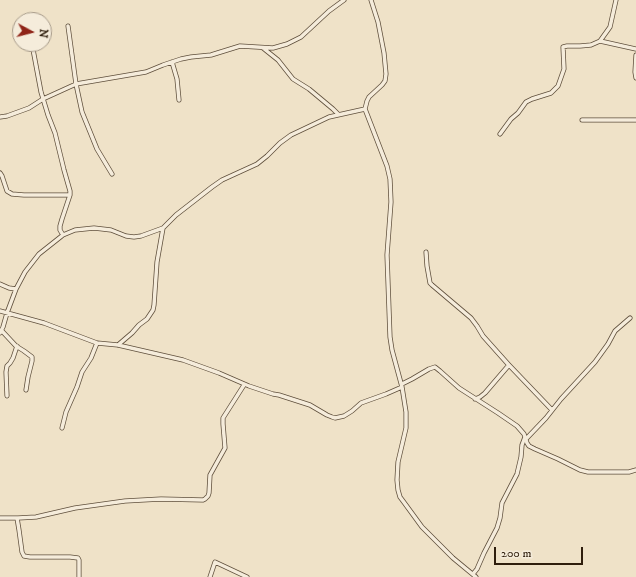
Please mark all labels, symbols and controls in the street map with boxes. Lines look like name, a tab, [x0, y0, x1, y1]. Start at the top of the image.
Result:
north arrow	[12, 12, 52, 52]
text: N	[35, 28, 50, 39]
scale bar	[496, 539, 585, 565]
text: 200 m	[501, 546, 531, 561]

